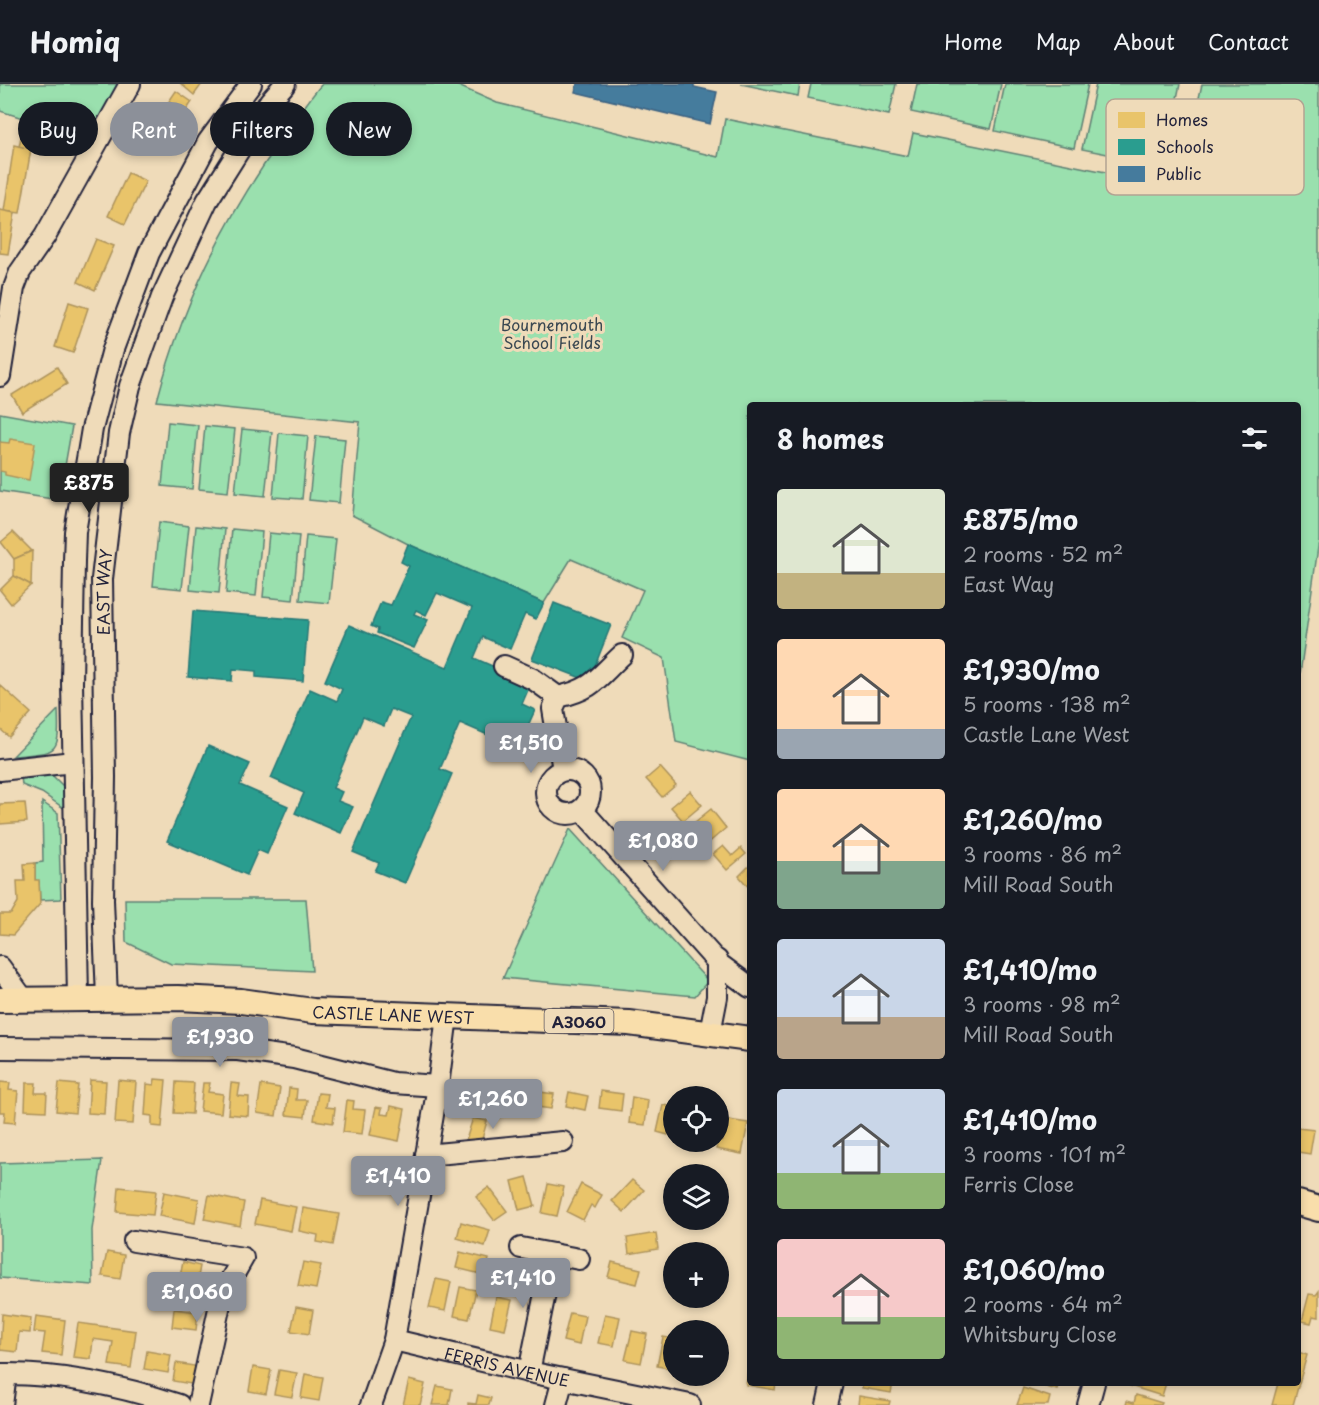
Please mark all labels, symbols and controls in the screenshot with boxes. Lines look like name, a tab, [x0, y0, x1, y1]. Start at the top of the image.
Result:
text: Homiq	[30, 20, 120, 63]
text: Home	[944, 25, 1003, 57]
text: Map	[1036, 25, 1081, 57]
text: About	[1114, 25, 1175, 57]
text: Contact	[1208, 25, 1289, 57]
legend	[1106, 99, 1304, 195]
chip: Buy	[18, 102, 98, 156]
chip: Rent	[110, 102, 198, 156]
chip: Filters	[210, 102, 314, 156]
chip: New	[326, 102, 412, 156]
text: Homes	[1156, 107, 1208, 131]
text: Schools	[1156, 134, 1214, 158]
text: Public	[1156, 161, 1201, 185]
park label: Bournemouth School Fields	[501, 312, 603, 354]
text: 8 homes	[777, 419, 884, 458]
icon: filters	[1238, 422, 1271, 455]
pin: £875	[53, 463, 125, 514]
text: £875	[64, 467, 114, 497]
text: £875/mo	[963, 500, 1078, 539]
icon: home	[825, 513, 897, 585]
text: 2 rooms · 52 m²	[963, 539, 1123, 569]
street label: EAST WAY	[89, 548, 117, 636]
text: East Way	[963, 569, 1054, 599]
text: £1,930/mo	[963, 650, 1100, 689]
icon: home	[825, 663, 897, 735]
text: 5 rooms · 138 m²	[963, 689, 1131, 719]
text: Castle Lane West	[963, 719, 1130, 749]
pin: £1,510	[482, 723, 580, 774]
text: £1,510	[499, 727, 563, 757]
text: £1,260/mo	[963, 800, 1102, 839]
icon: home	[825, 813, 897, 885]
pin: £1,080	[614, 821, 712, 872]
text: £1,080	[628, 825, 698, 855]
text: 3 rooms · 86 m²	[963, 839, 1122, 869]
text: Mill Road South	[963, 869, 1114, 899]
text: £1,410/mo	[963, 950, 1097, 989]
icon: home	[825, 963, 897, 1035]
text: 3 rooms · 98 m²	[963, 989, 1121, 1019]
street label: CASTLE LANE WEST	[312, 999, 475, 1029]
road number: A3060	[544, 1009, 614, 1033]
pin: £1,930	[171, 1017, 269, 1068]
text: Mill Road South	[963, 1019, 1114, 1049]
text: £1,930	[186, 1021, 254, 1051]
pin: £1,260	[444, 1079, 542, 1130]
text: £1,260	[458, 1083, 528, 1113]
map controls	[663, 1086, 729, 1386]
button: locate	[663, 1086, 729, 1152]
text: £1,410/mo	[963, 1100, 1097, 1139]
icon: home	[825, 1113, 897, 1185]
text: 3 rooms · 101 m²	[963, 1139, 1126, 1169]
pin: £1,410	[349, 1156, 447, 1207]
text: £1,410	[365, 1160, 431, 1190]
button: layers	[663, 1164, 729, 1230]
text: Ferris Close	[963, 1169, 1074, 1199]
button: +	[663, 1242, 729, 1308]
text: £1,060/mo	[963, 1250, 1105, 1289]
pin: £1,410	[474, 1258, 572, 1309]
text: £1,410	[490, 1262, 556, 1292]
icon: home	[825, 1263, 897, 1335]
pin: £1,060	[148, 1272, 246, 1323]
text: £1,060	[161, 1276, 233, 1306]
text: 2 rooms · 64 m²	[963, 1289, 1123, 1319]
text: Whitsbury Close	[963, 1319, 1117, 1349]
button: −	[663, 1320, 729, 1386]
street label: FERRIS AVENUE	[442, 1340, 572, 1392]

